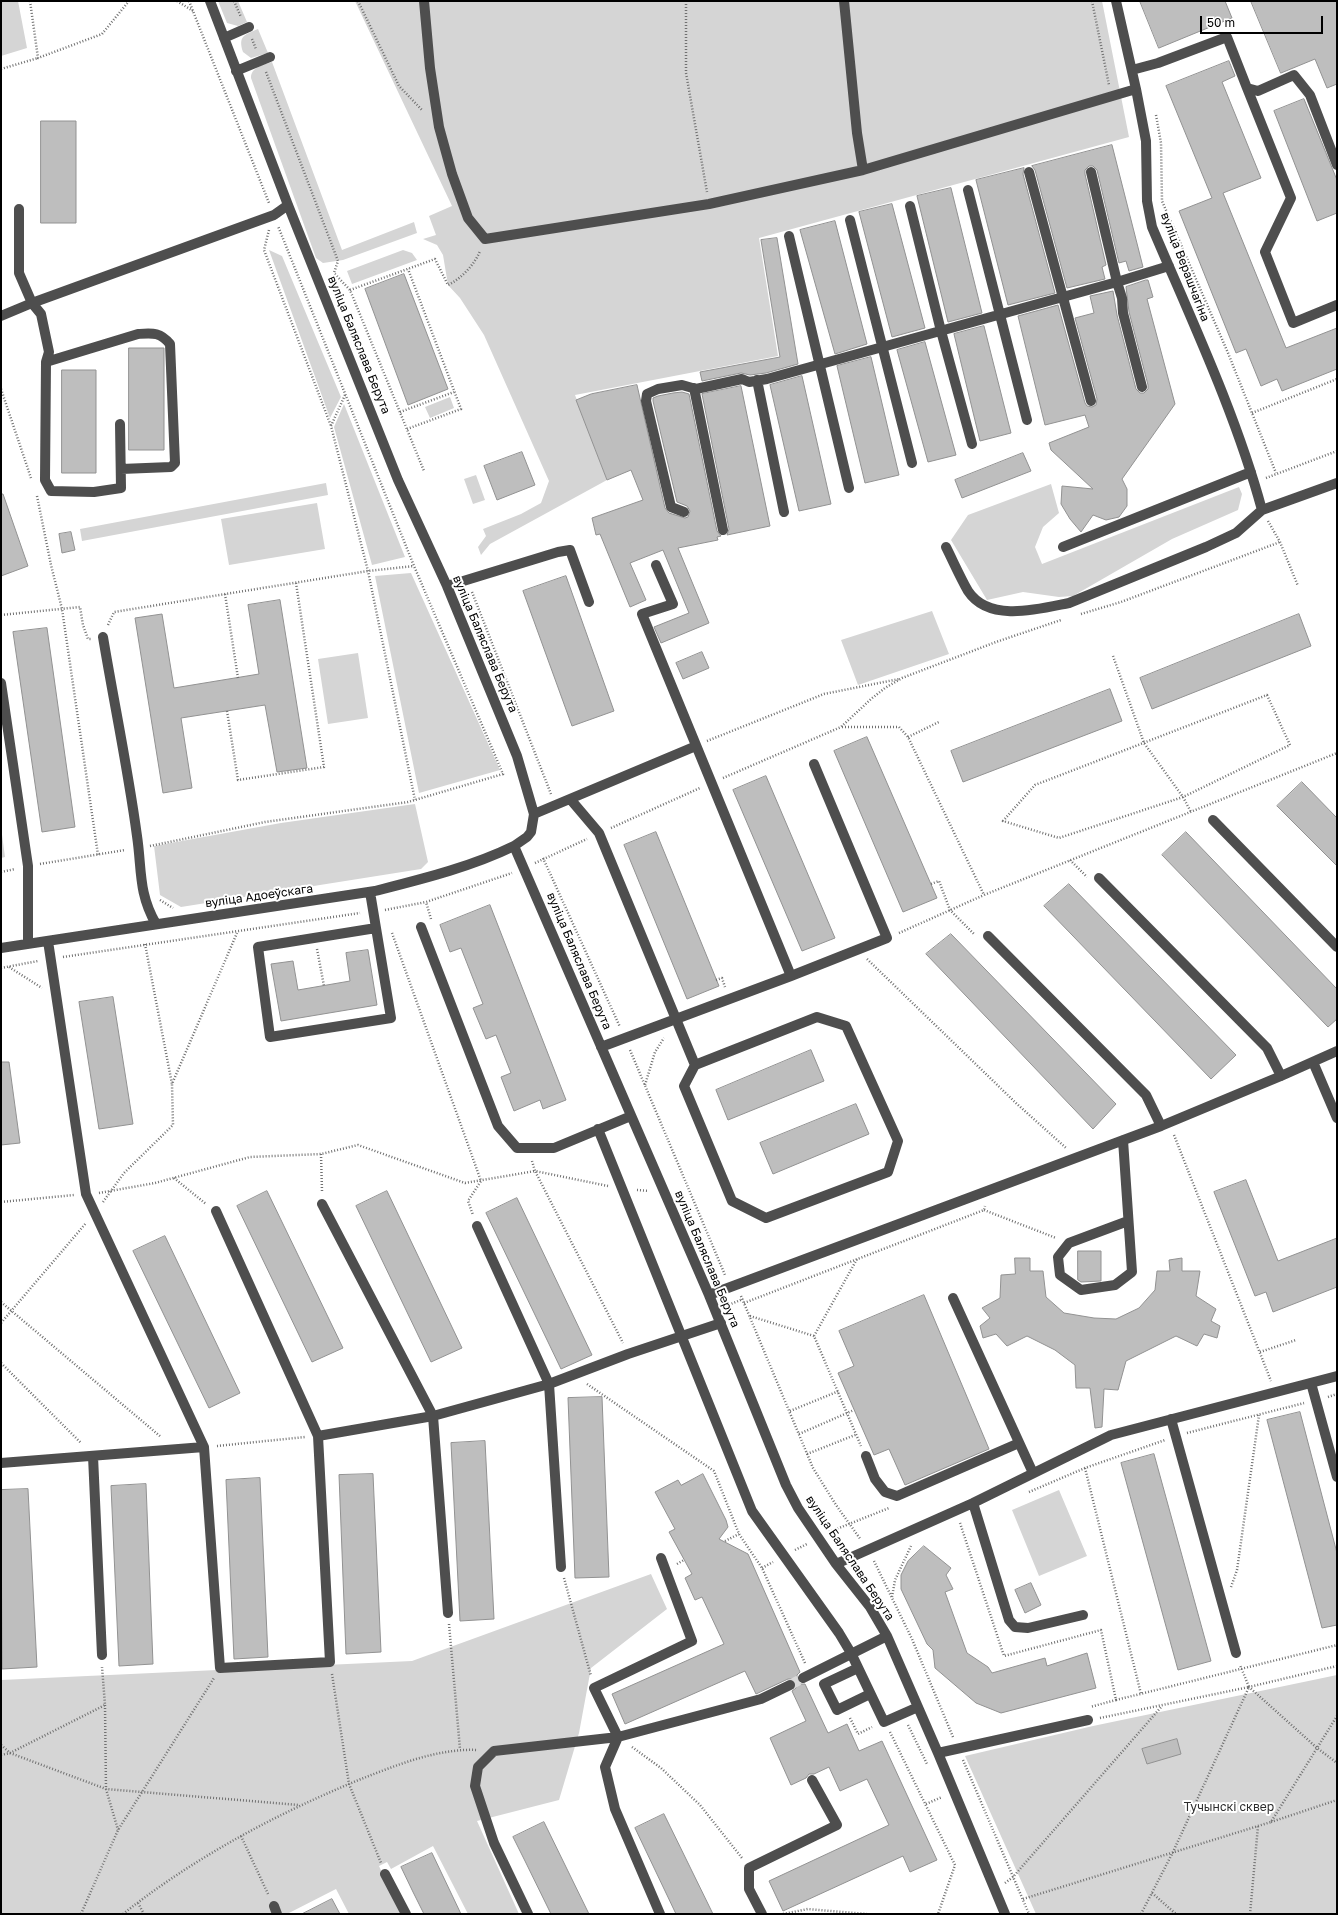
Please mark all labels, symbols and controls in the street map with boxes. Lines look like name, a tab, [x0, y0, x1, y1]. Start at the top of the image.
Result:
scale bar	[1202, 8, 1325, 34]
text: 50 m	[1207, 15, 1235, 30]
street label: вуліца Верашчагіна	[1158, 210, 1212, 324]
street label: вуліца Баляслава Берута	[325, 274, 393, 416]
street label: вуліца Баляслава Берута	[450, 573, 520, 715]
street label: вуліца Адоеўскага	[204, 881, 314, 911]
street label: вуліца Баляслава Берута	[544, 890, 614, 1032]
street label: вуліца Баляслава Берута	[672, 1188, 742, 1330]
street label: вуліца Баляслава Берута	[803, 1493, 897, 1623]
park label: Тучынскі сквер	[1184, 1800, 1274, 1814]

